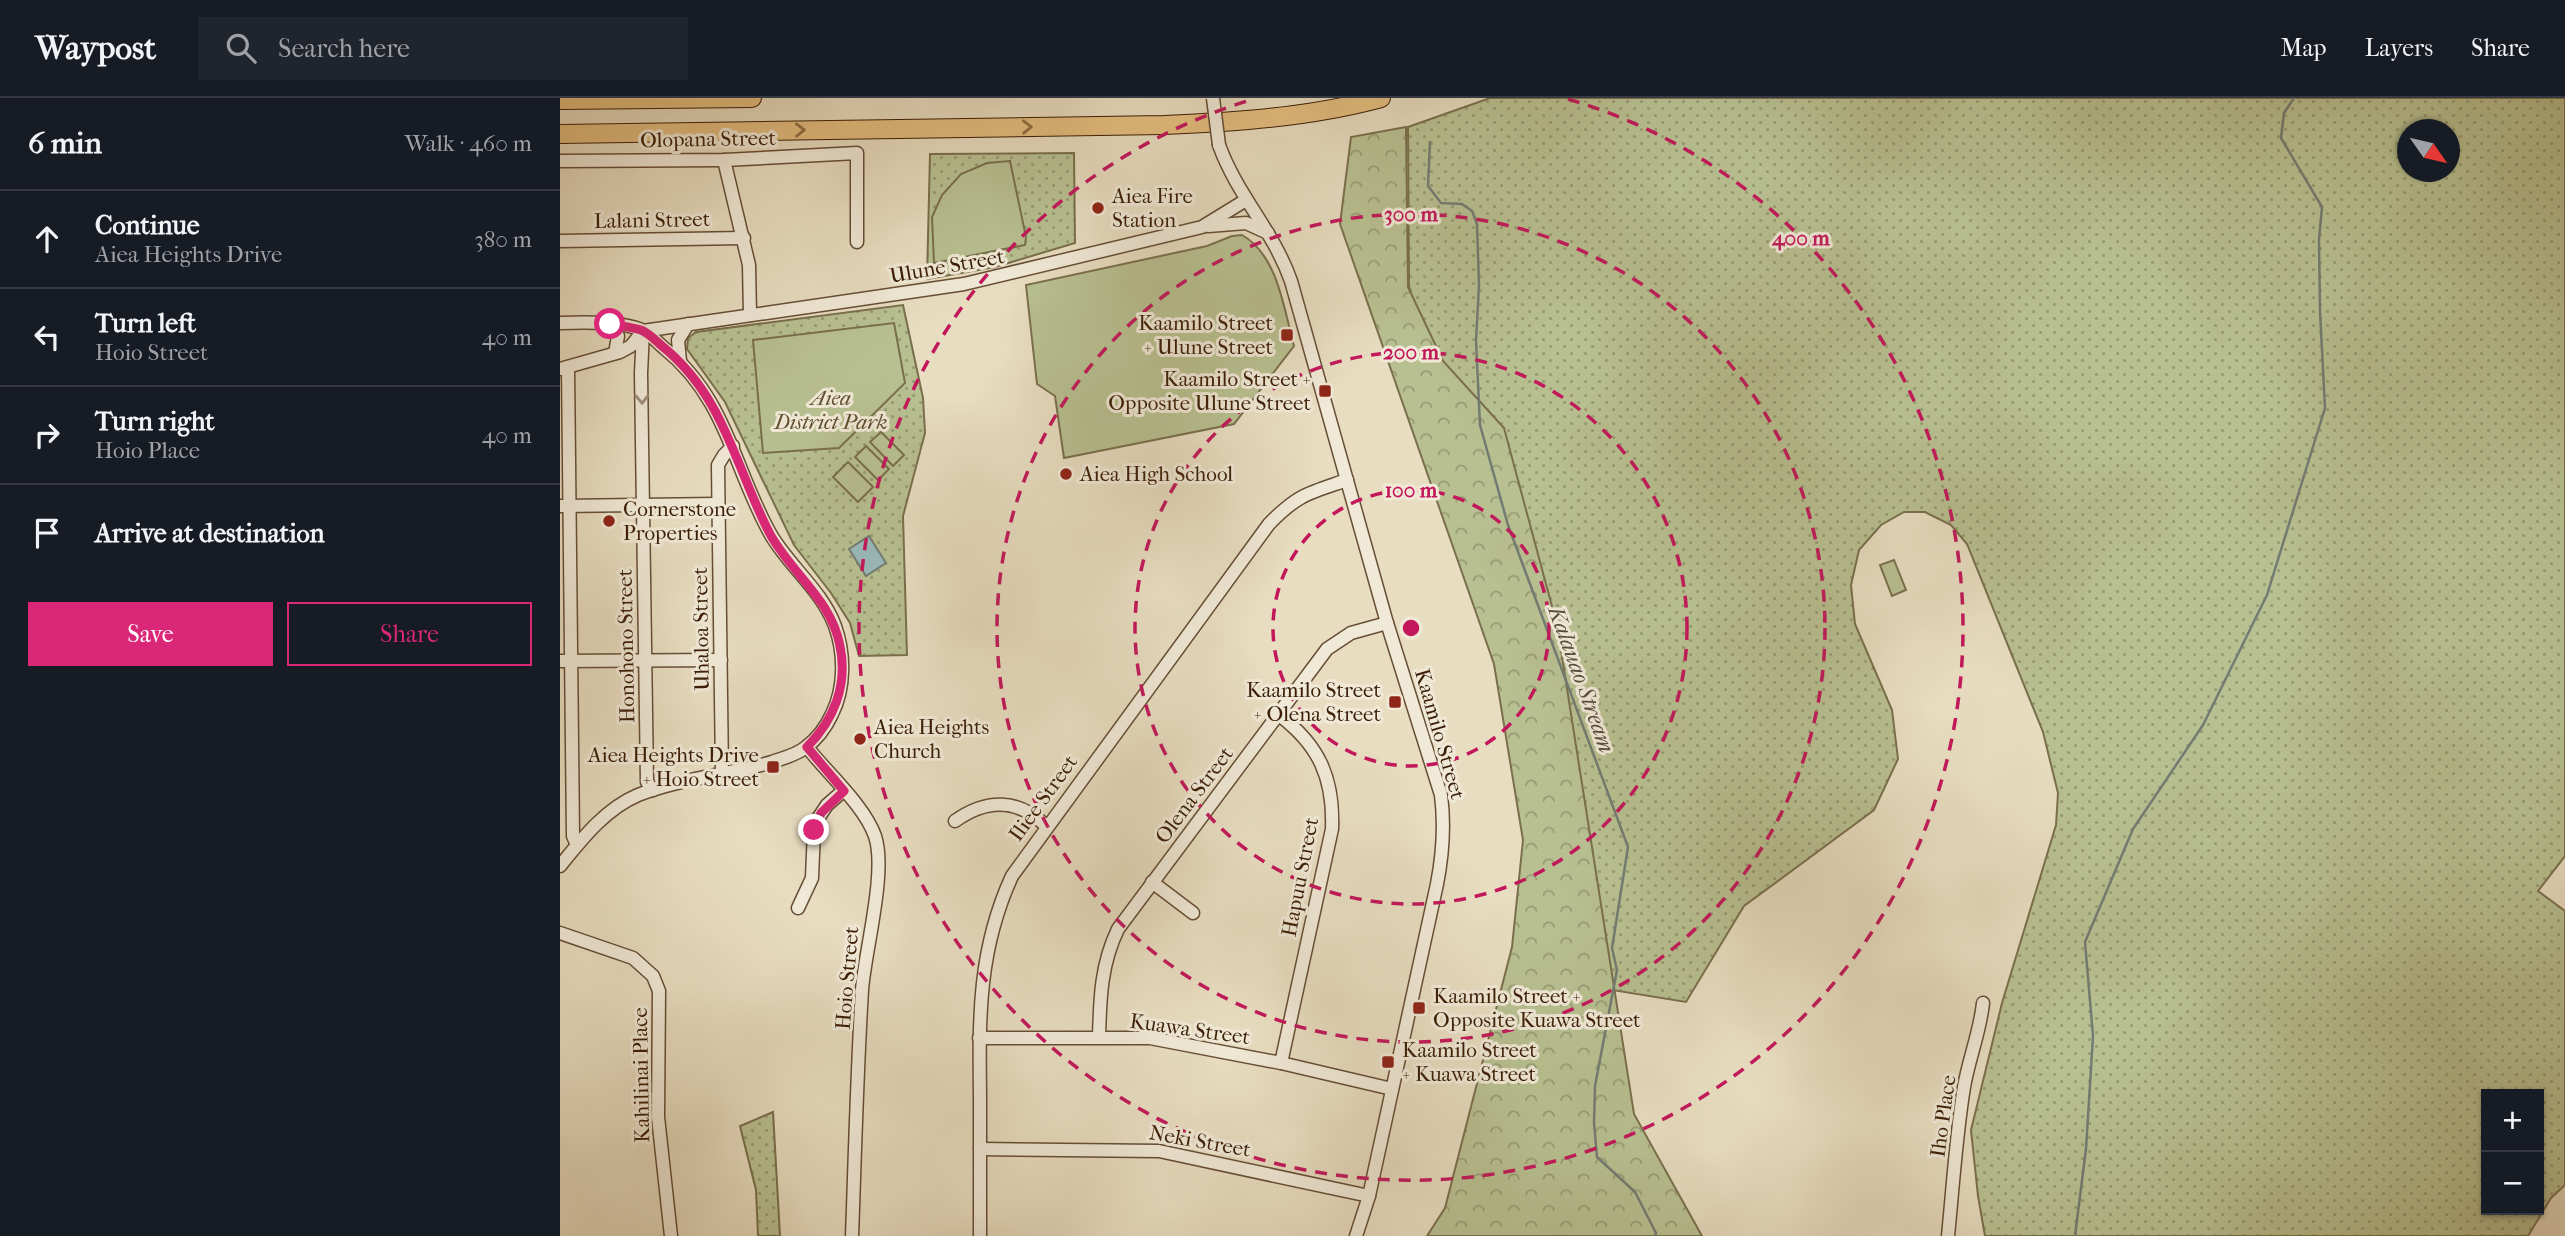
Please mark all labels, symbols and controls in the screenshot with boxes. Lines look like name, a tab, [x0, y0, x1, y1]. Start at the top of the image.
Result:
search box	[198, 17, 688, 80]
text: Waypost	[35, 29, 156, 68]
icon: search	[222, 29, 260, 67]
text: Search here	[278, 33, 410, 64]
text: Map	[2281, 34, 2327, 62]
text: Layers	[2365, 34, 2433, 62]
text: Share	[2471, 34, 2530, 62]
one-way arrow	[1022, 119, 1033, 135]
north arrow	[2397, 119, 2460, 182]
one-way arrow	[795, 122, 805, 138]
text: 6 min	[28, 126, 102, 161]
street label: Olopana Street	[640, 126, 777, 152]
text: Walk · 460 m	[405, 130, 532, 157]
place label: Aiea Fire Station	[1111, 184, 1193, 232]
marker: Aiea Fire Station	[1090, 200, 1106, 216]
text: 300 m	[1384, 202, 1438, 226]
street label: Lalani Street	[594, 207, 711, 233]
text: Continue	[95, 210, 200, 241]
icon: ahead	[28, 220, 66, 258]
text: 380 m	[474, 226, 532, 253]
text: 400 m	[1771, 226, 1830, 251]
text: Aiea Heights Drive	[95, 241, 282, 268]
street label: Ulune Street	[888, 244, 1007, 288]
text: Turn left	[95, 308, 196, 339]
route start	[594, 308, 625, 339]
place label: Kaamilo Street + Ulune Street	[1138, 311, 1274, 359]
icon: left	[28, 318, 66, 356]
text: 40 m	[482, 324, 532, 351]
marker: Kaamilo Street + Ulune Street	[1279, 327, 1295, 343]
text: Hoio Street	[95, 339, 208, 366]
text: 200 m	[1383, 340, 1440, 364]
place label: Kaamilo Street + Opposite Ulune Street	[1108, 367, 1311, 415]
marker: Kaamilo Street + Opposite Ulune Street	[1317, 383, 1333, 399]
park label: Aiea District Park	[772, 386, 888, 434]
one-way arrow	[634, 394, 650, 405]
text: Turn right	[95, 406, 215, 437]
icon: right	[28, 416, 66, 454]
text: 40 m	[482, 422, 532, 449]
text: Hoio Place	[95, 437, 200, 464]
place label: Aiea High School	[1079, 462, 1233, 486]
marker: Aiea High School	[1058, 466, 1074, 482]
text: 100 m	[1385, 478, 1438, 502]
place label: Cornerstone Properties	[623, 497, 736, 545]
marker: Cornerstone Properties	[601, 513, 617, 529]
icon: arrive	[28, 514, 66, 552]
text: Arrive at destination	[95, 518, 325, 549]
street label: Uhaloa Street	[688, 566, 714, 691]
street label: Honohono Street	[613, 568, 639, 723]
water label: Kalauao Stream	[1542, 600, 1621, 756]
button: Save	[28, 602, 273, 666]
button: Share	[287, 602, 532, 666]
centre of rings	[1399, 616, 1423, 640]
street label: Kaamilo Street	[1410, 666, 1470, 803]
place label: Kaamilo Street + Olena Street	[1246, 678, 1381, 726]
marker: Kaamilo Street + Olena Street	[1387, 694, 1403, 710]
place label: Aiea Heights Church	[873, 715, 989, 763]
marker: Aiea Heights Church	[852, 731, 868, 747]
street label: Olena Street	[1150, 742, 1238, 848]
place label: Aiea Heights Drive + Hoio Street	[587, 743, 759, 791]
street label: Iliee Street	[1004, 750, 1083, 846]
marker: Aiea Heights Drive + Hoio Street	[765, 759, 781, 775]
route end	[798, 814, 829, 845]
street label: Hapuu Street	[1277, 815, 1323, 939]
street label: Hoio Street	[831, 925, 864, 1031]
place label: Kaamilo Street + Opposite Kuawa Street	[1433, 984, 1641, 1032]
marker: Kaamilo Street + Opposite Kuawa Street	[1411, 1000, 1427, 1016]
street label: Kahilinai Place	[628, 1007, 654, 1143]
street label: Kuawa Street	[1128, 1009, 1252, 1049]
place label: Kaamilo Street + Kuawa Street	[1402, 1038, 1537, 1086]
marker: Kaamilo Street + Kuawa Street	[1380, 1054, 1396, 1070]
street label: Iho Place	[1925, 1073, 1961, 1159]
map controls	[2481, 1089, 2544, 1215]
button: +	[2481, 1089, 2544, 1152]
street label: Neki Street	[1147, 1120, 1253, 1162]
button: −	[2481, 1152, 2544, 1215]

